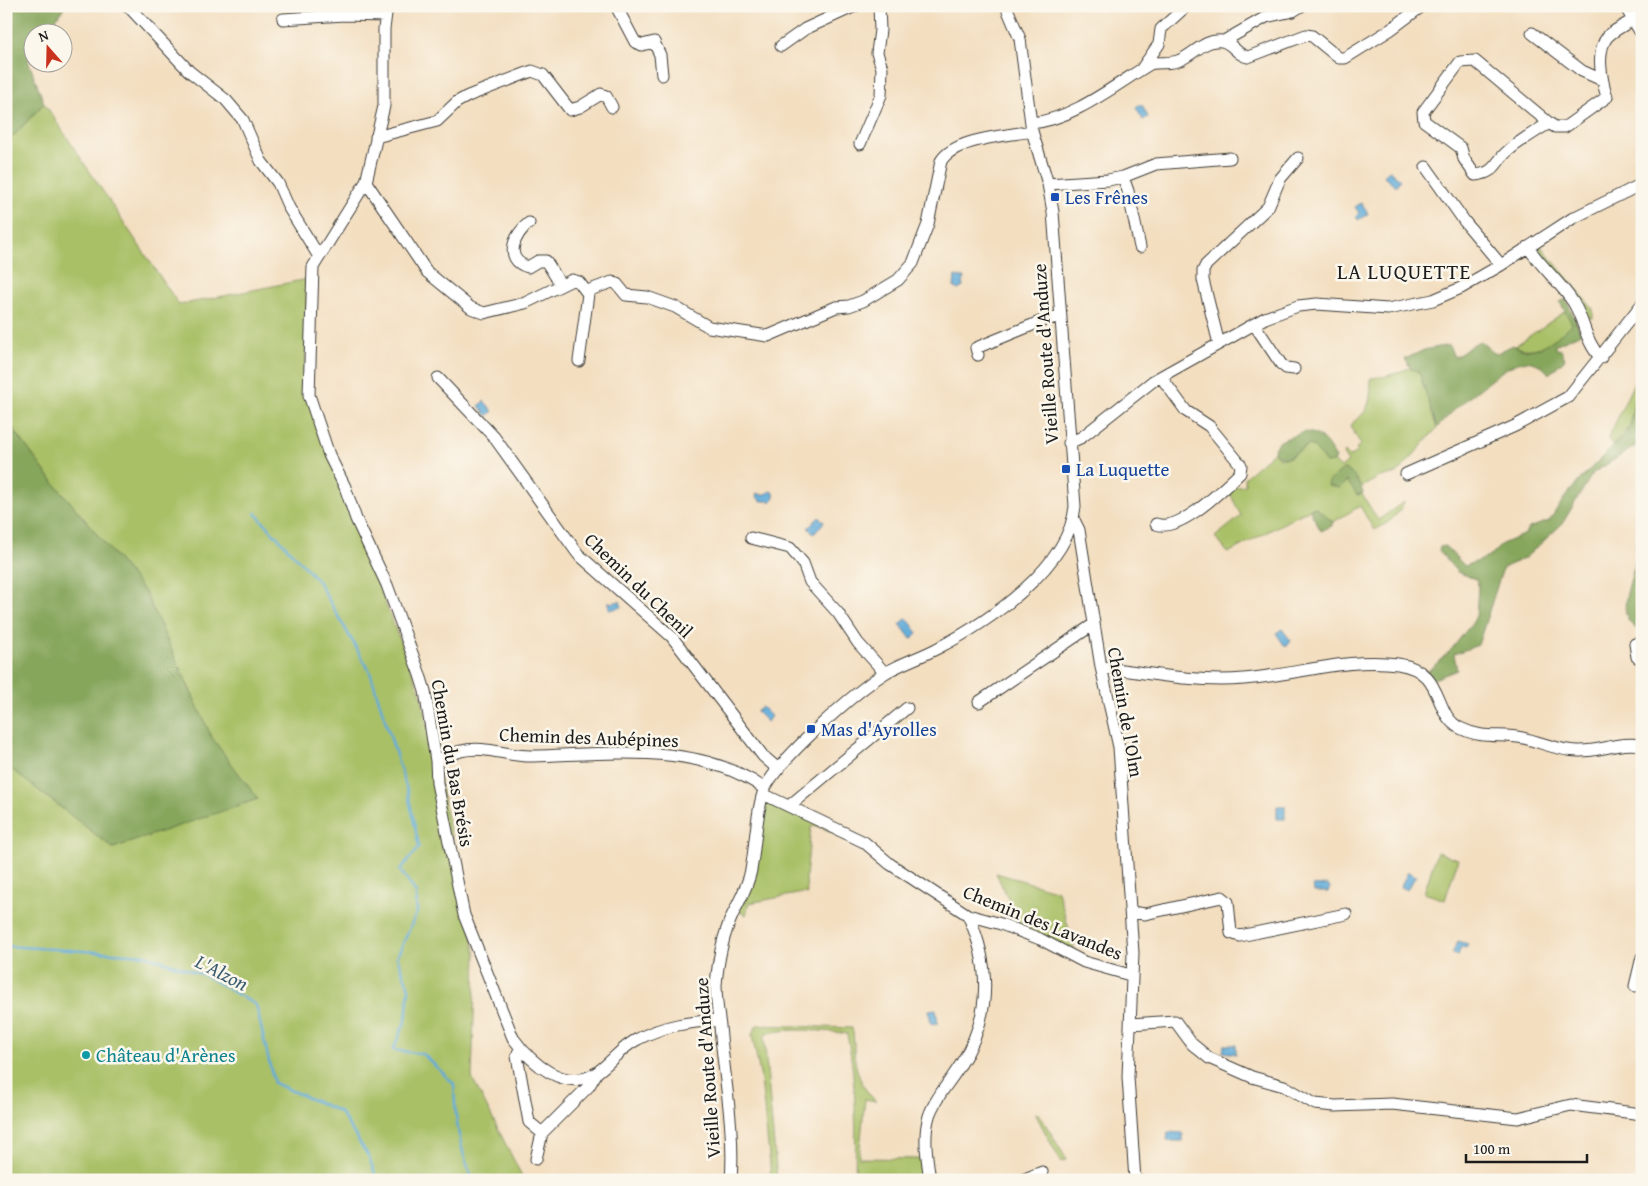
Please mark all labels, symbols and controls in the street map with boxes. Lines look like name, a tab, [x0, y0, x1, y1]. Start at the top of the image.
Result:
north arrow	[22, 22, 72, 72]
text: N	[36, 25, 52, 47]
place label: Les Frênes	[1065, 183, 1148, 211]
marker: Les Frênes	[1049, 191, 1061, 203]
district label: LA LUQUETTE	[1337, 256, 1471, 287]
street label: Vieille Route d'Anduze	[1025, 262, 1065, 445]
place label: La Luquette	[1076, 455, 1170, 483]
marker: La Luquette	[1060, 463, 1072, 475]
street label: Chemin du Chenil	[578, 526, 700, 644]
street label: Chemin de l'Olm	[1101, 645, 1151, 780]
street label: Chemin du Bas Brésis	[424, 677, 482, 849]
place label: Mas d'Ayrolles	[821, 715, 937, 743]
street label: Chemin des Aubépines	[499, 720, 679, 754]
marker: Mas d'Ayrolles	[805, 723, 817, 735]
street label: Chemin des Lavandes	[959, 877, 1127, 967]
water label: L'Alzon	[190, 946, 254, 998]
street label: Vieille Route d'Anduze	[687, 976, 727, 1159]
place label: Château d'Arènes	[96, 1041, 235, 1069]
marker: Château d'Arènes	[80, 1049, 92, 1061]
scale bar	[1466, 1131, 1587, 1163]
text: 100 m	[1473, 1138, 1511, 1159]

